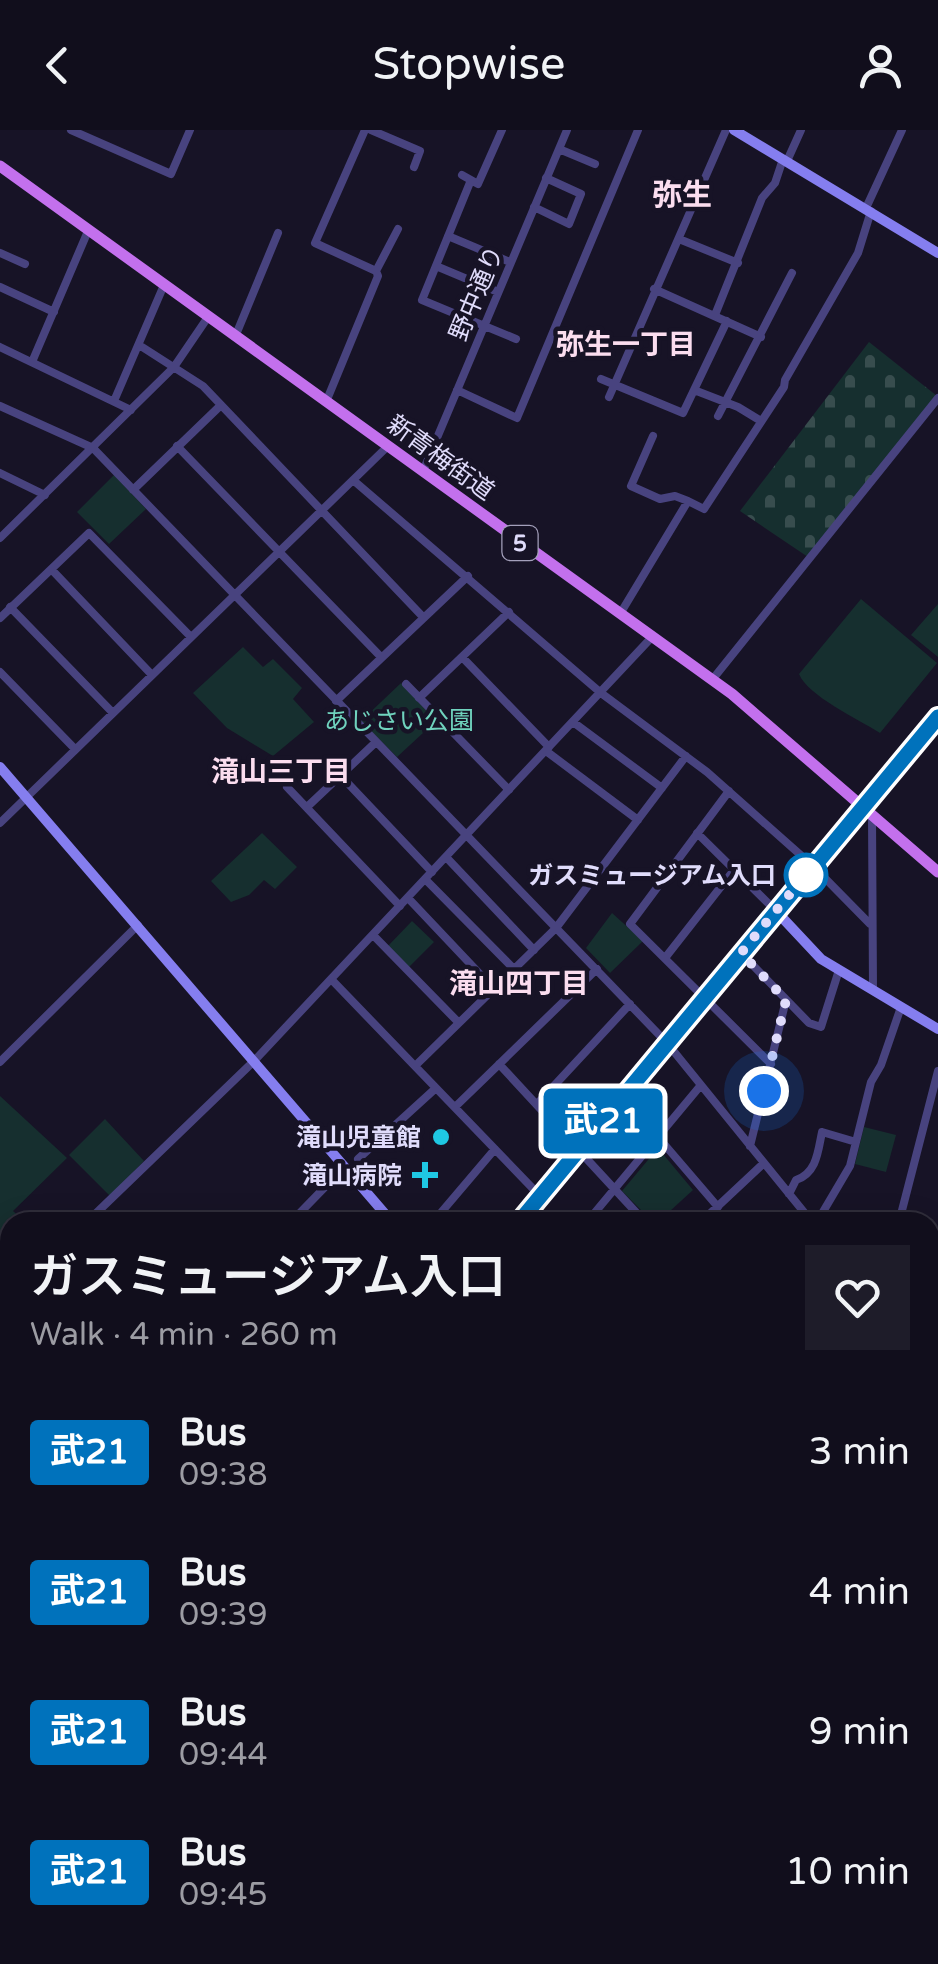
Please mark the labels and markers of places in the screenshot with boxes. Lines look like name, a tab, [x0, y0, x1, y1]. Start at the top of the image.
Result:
marker: ガスミュージアム入口	[785, 854, 827, 896]
place label: ガスミュージアム入口	[528, 861, 776, 891]
place label: 滝山児童館	[296, 1123, 421, 1153]
marker: 滝山児童館	[430, 1126, 452, 1148]
place label: 滝山病院	[302, 1161, 402, 1191]
marker: 滝山病院	[412, 1162, 438, 1188]

